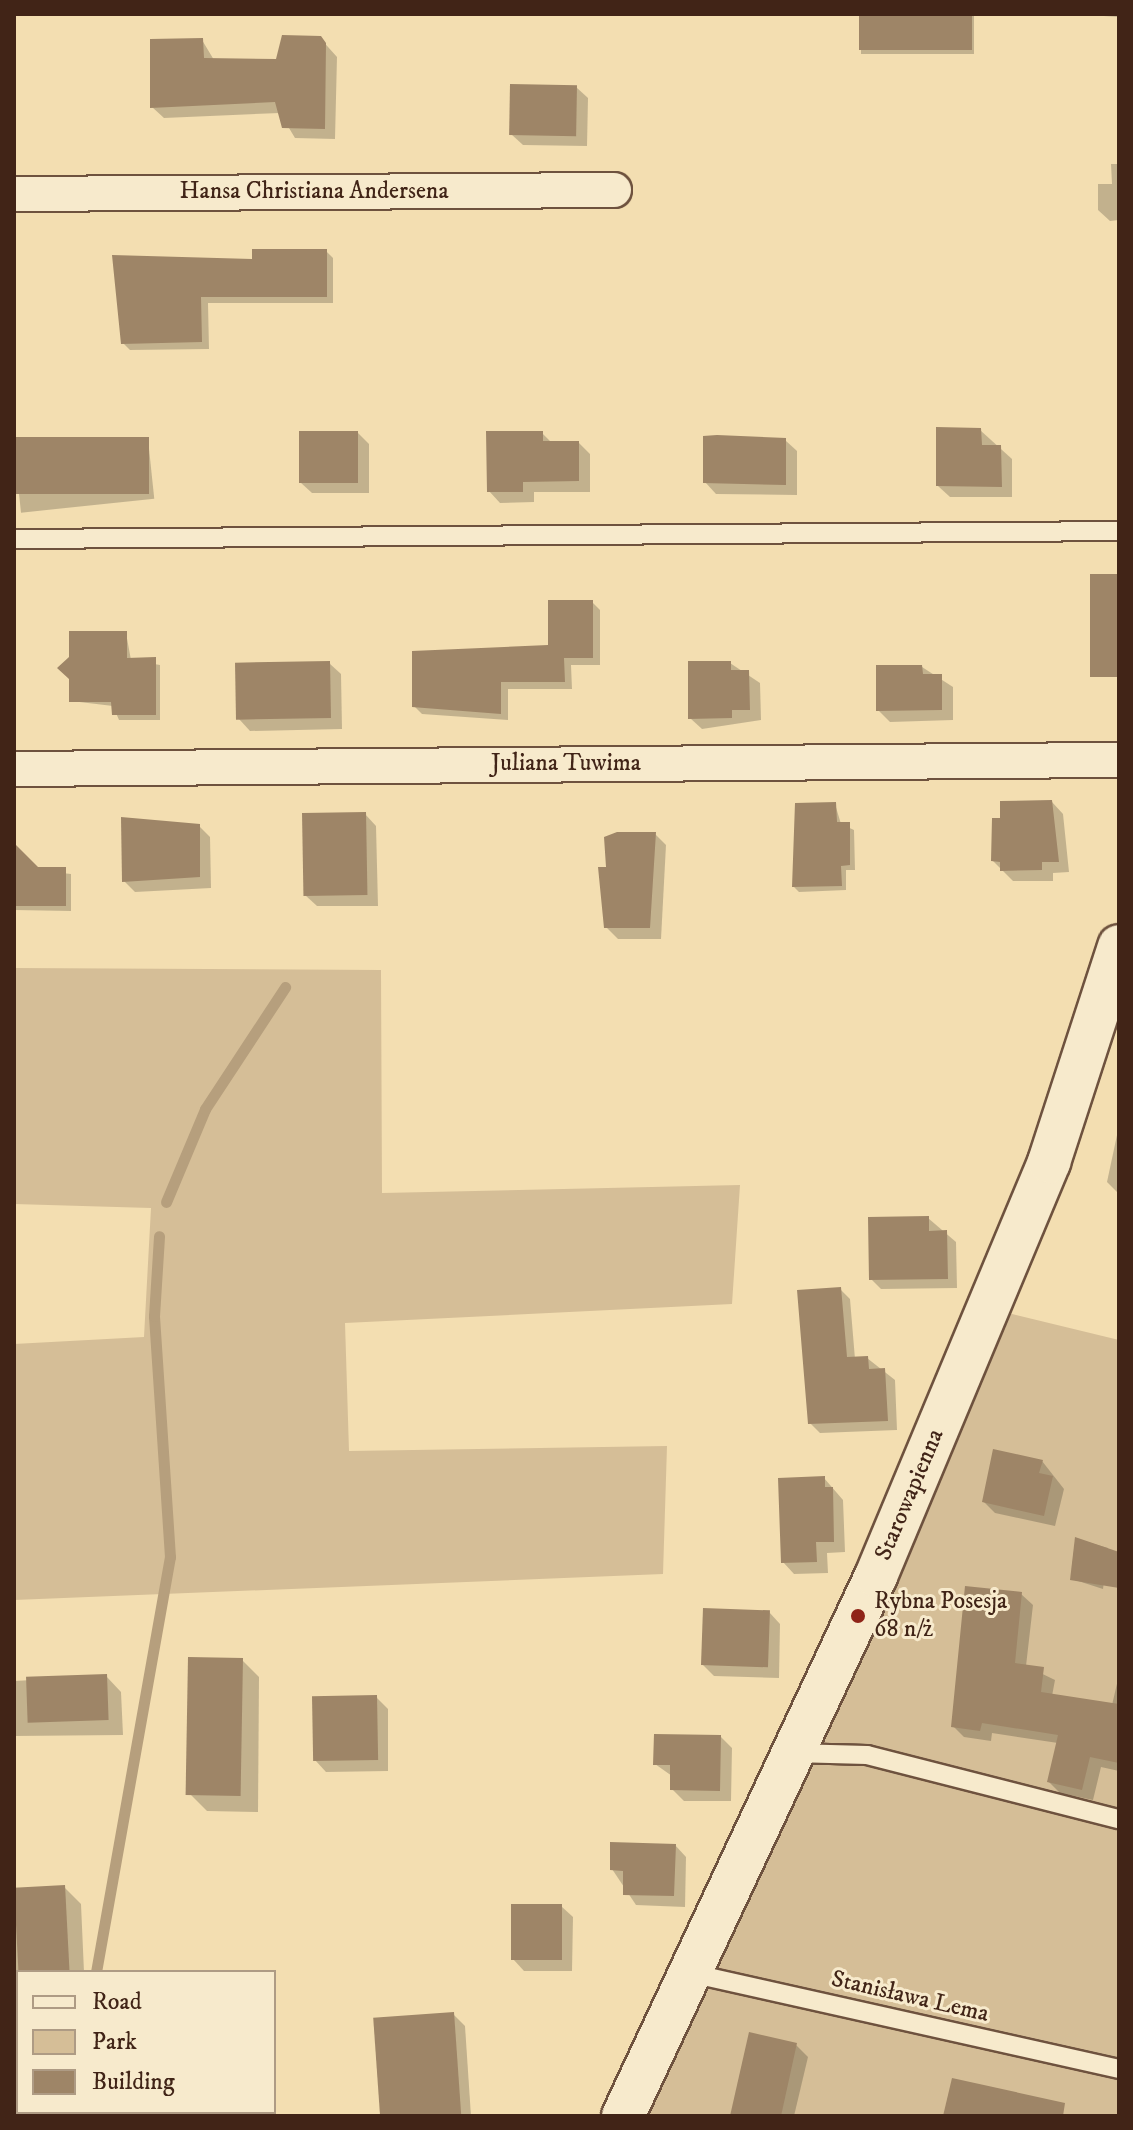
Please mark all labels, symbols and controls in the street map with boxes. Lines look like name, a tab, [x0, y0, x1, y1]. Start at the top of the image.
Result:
street label: Hansa Christiana Andersena	[179, 178, 449, 206]
street label: Juliana Tuwima	[491, 750, 641, 778]
street label: Starowapienna	[869, 1425, 951, 1565]
place label: Rybna Posesja 68 n/ż	[874, 1588, 1007, 1644]
marker: Rybna Posesja 68 n/ż	[849, 1607, 867, 1625]
street label: Stanisława Lema	[828, 1965, 992, 2029]
legend	[16, 1970, 276, 2114]
text: Road	[92, 1987, 142, 2017]
text: Park	[92, 2027, 137, 2057]
text: Building	[92, 2067, 175, 2097]

